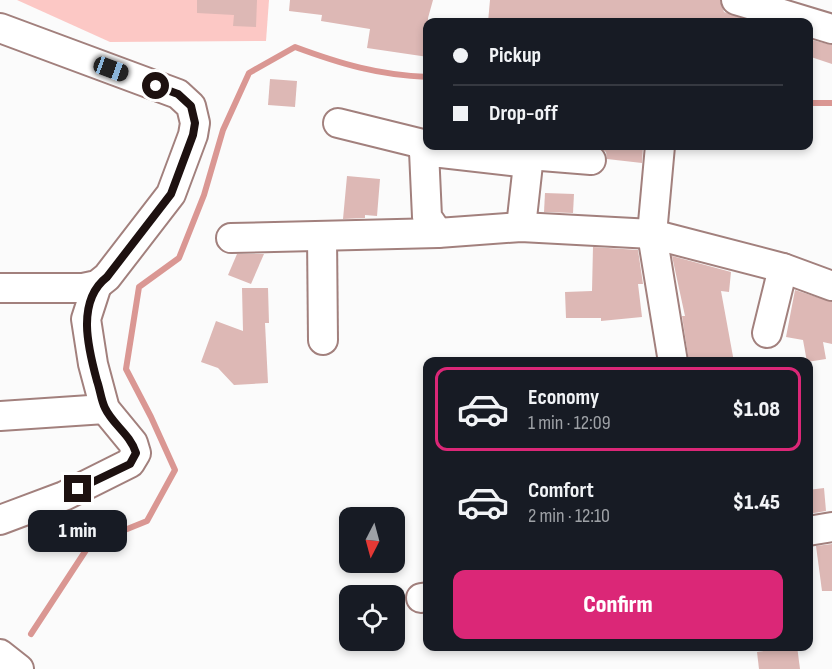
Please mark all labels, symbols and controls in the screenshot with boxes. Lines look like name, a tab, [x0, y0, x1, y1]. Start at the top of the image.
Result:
text: Pickup	[489, 42, 541, 69]
car	[91, 54, 131, 84]
route start	[142, 72, 169, 99]
text: Drop-off	[489, 100, 558, 127]
icon: car	[456, 382, 510, 436]
text: Economy	[528, 384, 599, 411]
text: $1.08	[733, 396, 780, 423]
text: 1 min · 12:09	[528, 411, 611, 435]
route end	[64, 475, 91, 502]
icon: car	[456, 475, 510, 529]
text: Comfort	[528, 477, 594, 504]
text: $1.45	[733, 489, 780, 516]
text: 2 min · 12:10	[528, 504, 610, 528]
north arrow	[339, 507, 405, 573]
map controls	[339, 507, 405, 651]
callout: 1 min	[28, 510, 128, 552]
text: 1 min	[58, 519, 97, 543]
button: Confirm	[453, 570, 783, 639]
button: locate	[339, 585, 405, 651]

